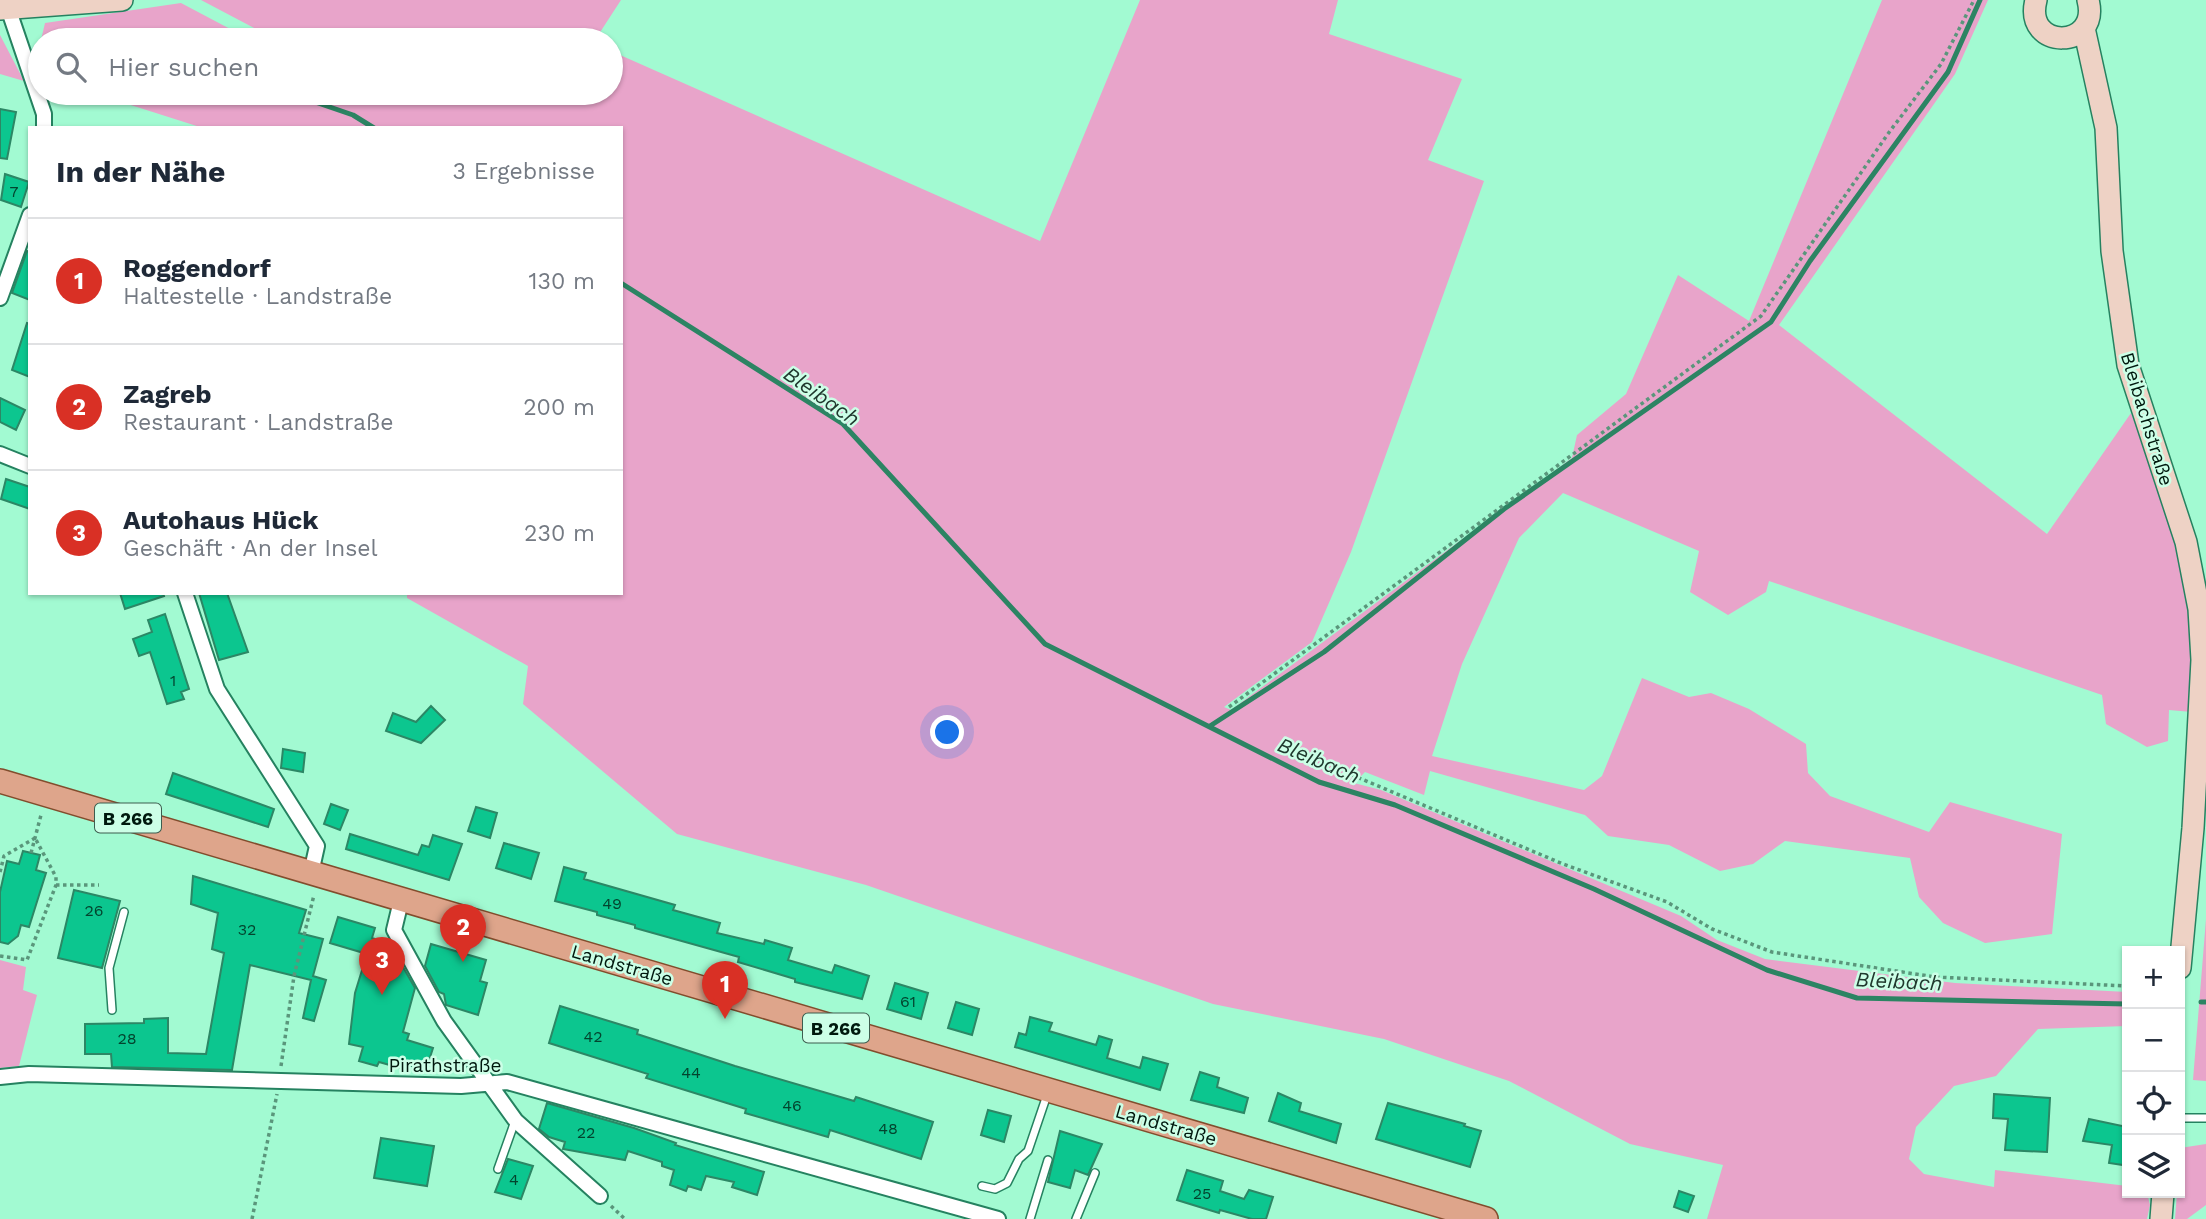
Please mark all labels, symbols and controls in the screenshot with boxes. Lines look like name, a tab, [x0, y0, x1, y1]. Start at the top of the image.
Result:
search box	[28, 28, 623, 105]
icon: search	[52, 48, 90, 86]
text: Hier suchen	[108, 52, 259, 82]
text: In der Nähe	[56, 154, 225, 189]
text: 3 Ergebnisse	[452, 158, 595, 185]
house number: 7	[10, 182, 19, 201]
text: Roggendorf	[123, 253, 271, 283]
text: 1	[74, 268, 84, 295]
text: 130 m	[529, 268, 595, 295]
text: Haltestelle · Landstraße	[123, 283, 392, 310]
street label: Bleibachstraße	[2116, 350, 2178, 488]
water label: Bleibach	[779, 361, 865, 431]
text: Zagreb	[123, 379, 212, 409]
text: 2	[72, 394, 86, 421]
text: 200 m	[523, 394, 595, 421]
text: Restaurant · Landstraße	[123, 409, 394, 436]
text: Autohaus Hück	[123, 505, 318, 535]
text: 3	[72, 520, 86, 547]
text: 230 m	[524, 520, 595, 547]
text: Geschäft · An der Insel	[123, 535, 378, 562]
house number: 1	[170, 671, 176, 690]
your location	[930, 715, 964, 749]
water label: Bleibach	[1274, 732, 1364, 788]
road number: B 266	[95, 804, 161, 832]
house number: 49	[602, 894, 622, 913]
house number: 26	[84, 901, 104, 920]
pin: 2	[440, 904, 486, 962]
house number: 32	[238, 920, 256, 939]
pin: 3	[359, 937, 405, 995]
street label: Landstraße	[569, 940, 675, 990]
map controls	[2122, 946, 2185, 1198]
button: +	[2122, 946, 2185, 1009]
pin: 1	[702, 961, 748, 1019]
water label: Bleibach	[1855, 966, 1943, 996]
house number: 61	[900, 992, 916, 1011]
button: −	[2122, 1009, 2185, 1072]
road number: B 266	[803, 1014, 869, 1042]
house number: 42	[583, 1027, 603, 1046]
house number: 28	[117, 1029, 137, 1048]
street label: Pirathstraße	[388, 1054, 502, 1077]
house number: 44	[681, 1063, 701, 1082]
button: locate	[2122, 1072, 2185, 1135]
house number: 46	[782, 1096, 802, 1115]
street label: Landstraße	[1113, 1100, 1219, 1150]
house number: 48	[878, 1119, 898, 1138]
house number: 22	[577, 1123, 595, 1142]
button: layers	[2122, 1135, 2185, 1198]
house number: 4	[509, 1170, 519, 1189]
house number: 25	[1193, 1184, 1211, 1203]

